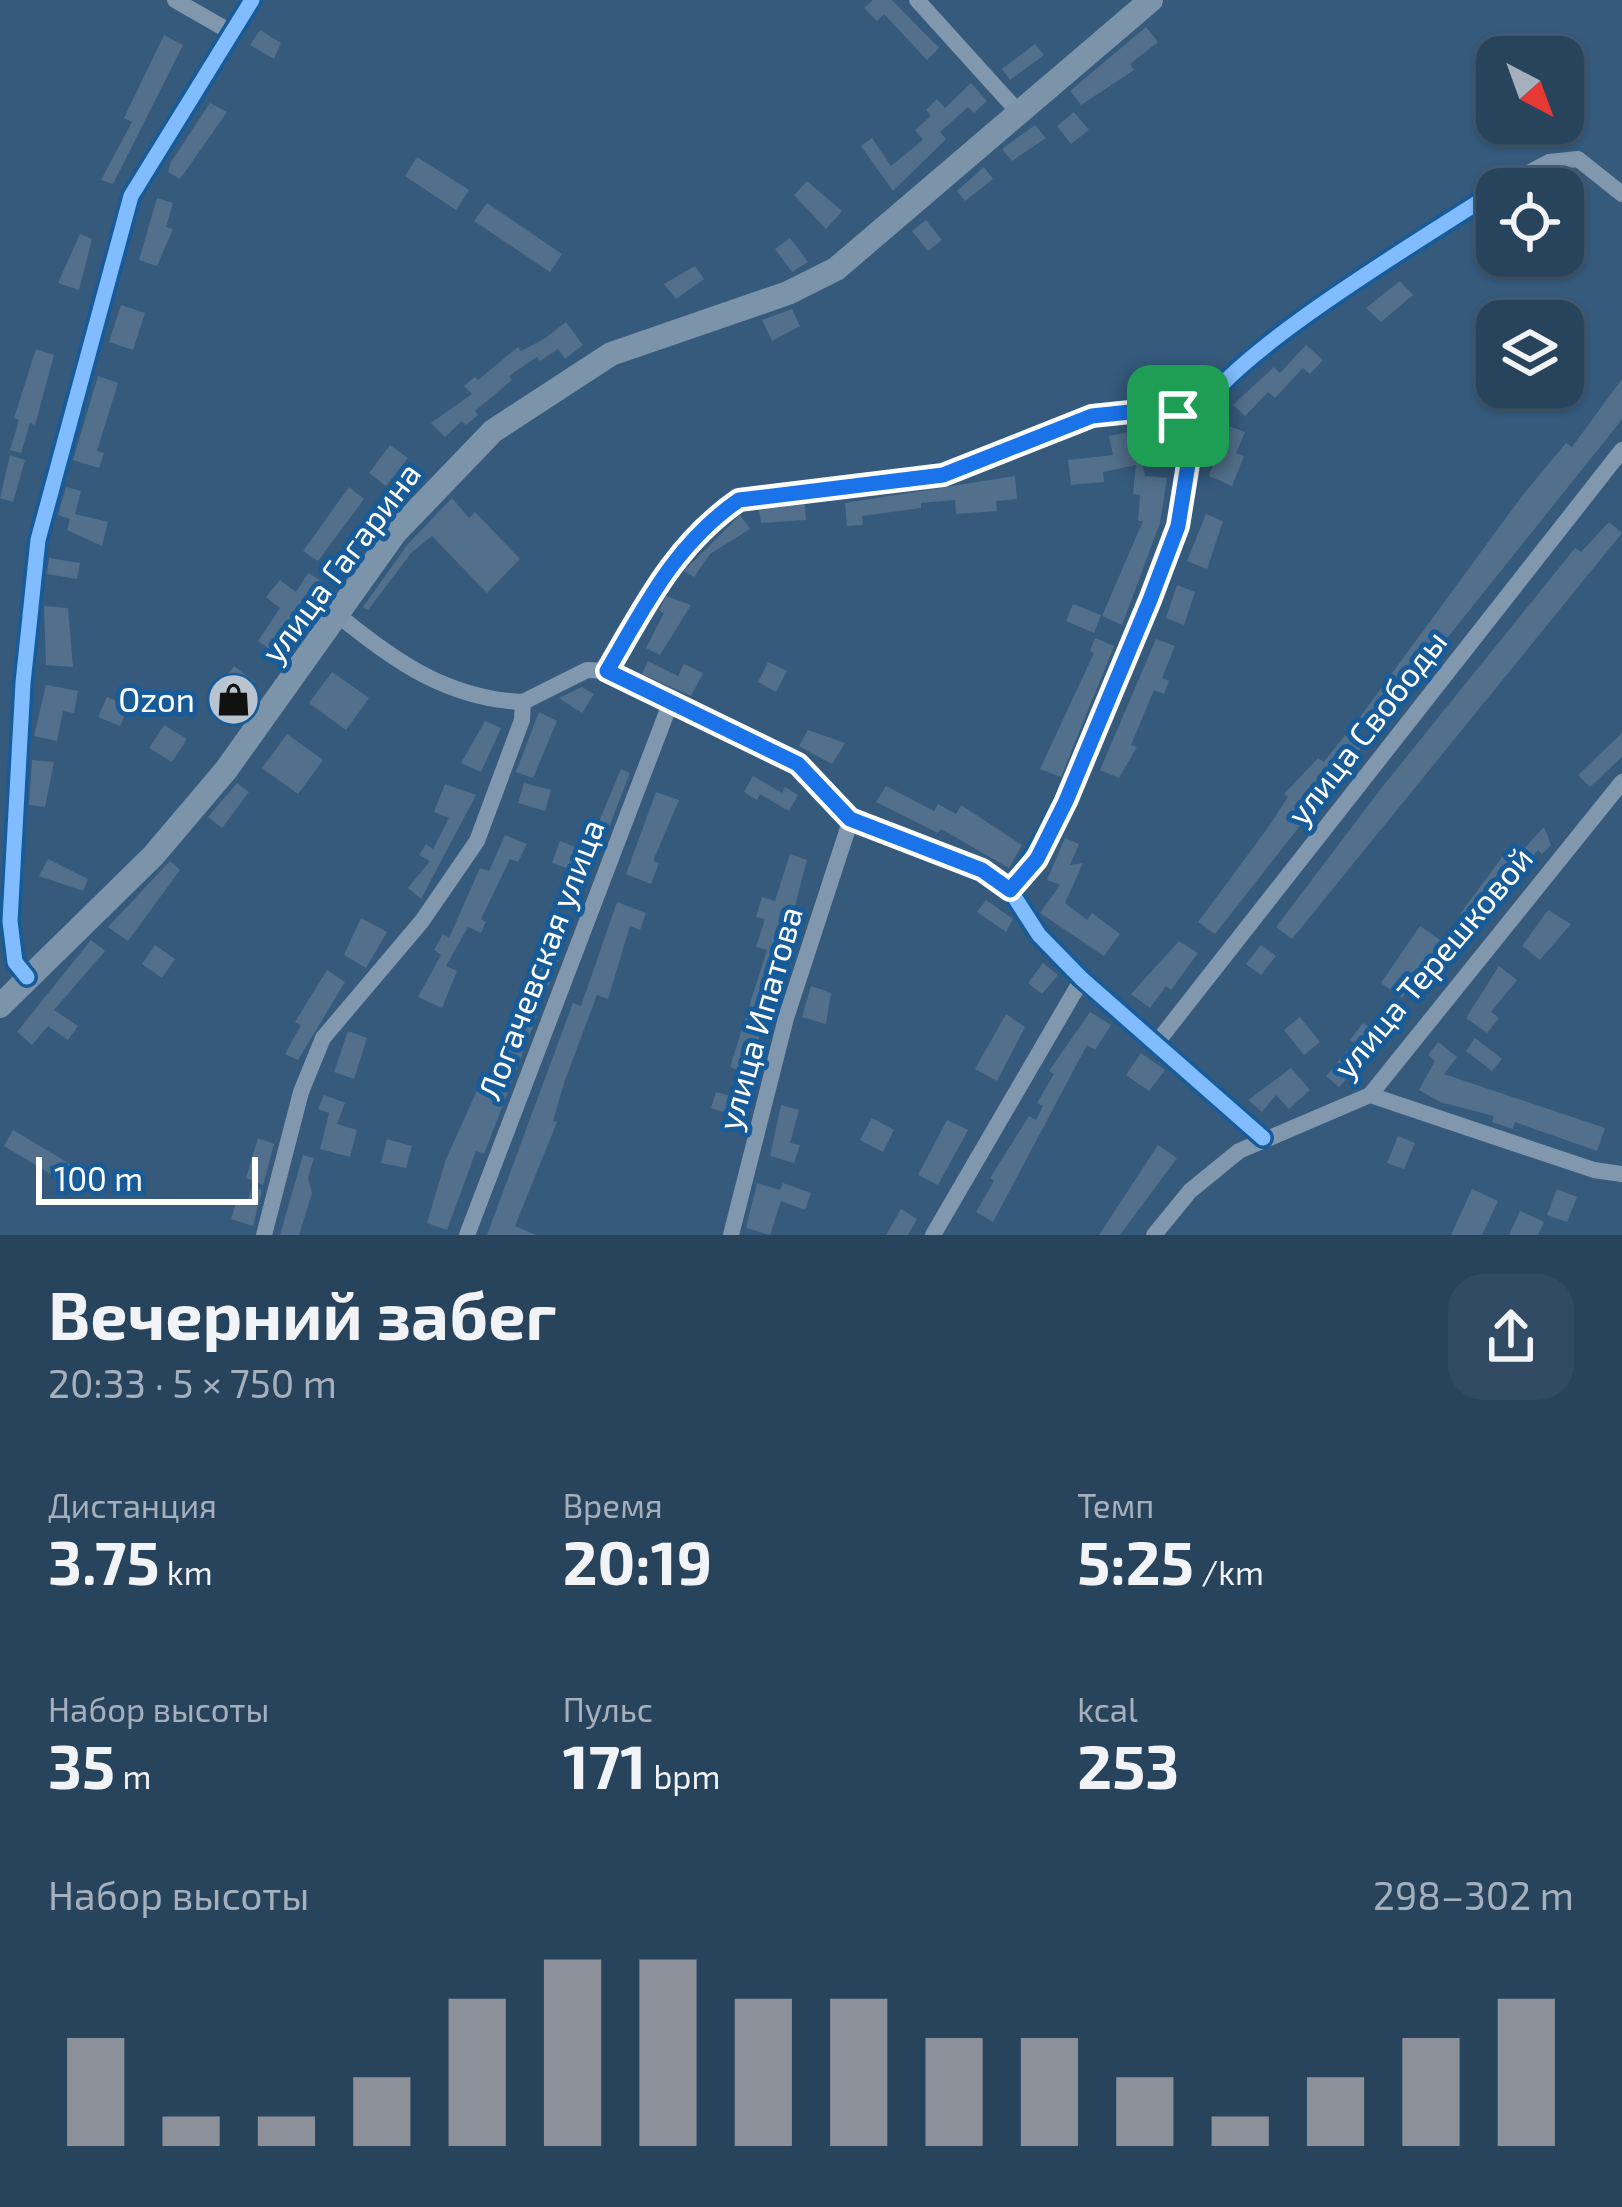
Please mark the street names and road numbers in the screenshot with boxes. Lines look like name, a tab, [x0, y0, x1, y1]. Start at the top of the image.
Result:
street label: улица Гагарина	[252, 454, 429, 671]
street label: улица Свободы	[1278, 622, 1455, 833]
street label: Логачевская улица	[468, 813, 613, 1105]
street label: улица Терешковой	[1324, 838, 1541, 1086]
street label: улица Ипатова	[708, 902, 811, 1135]

